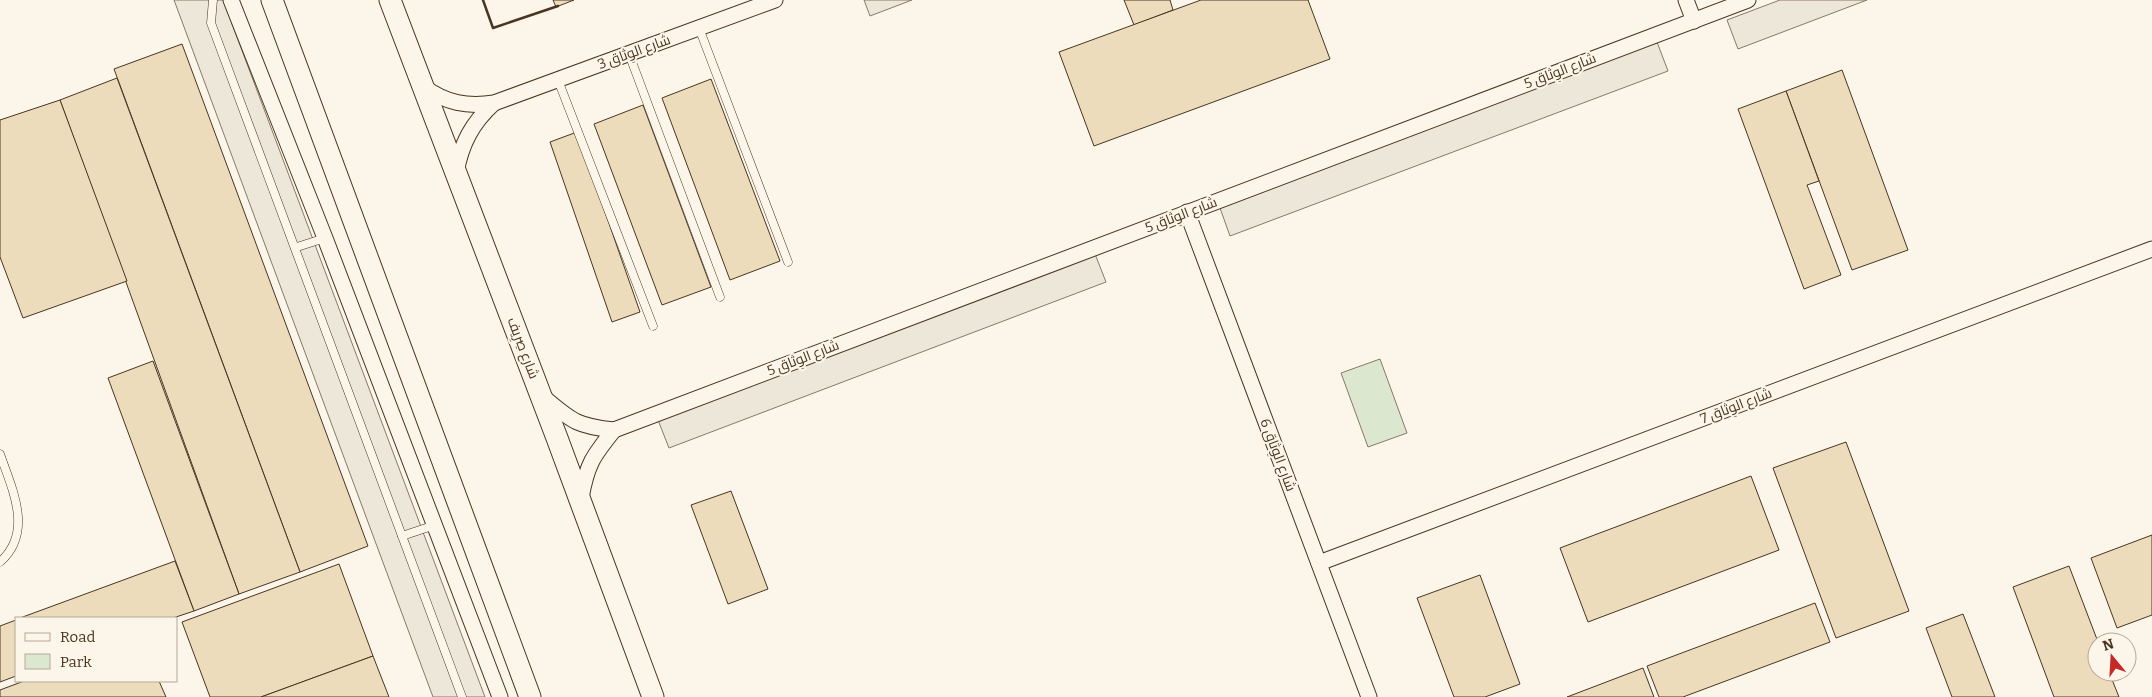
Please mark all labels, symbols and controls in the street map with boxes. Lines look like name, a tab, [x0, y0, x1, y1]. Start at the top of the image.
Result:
street label: شارع الوِثاق 3	[595, 31, 673, 74]
street label: شارع الوِثاق 5	[1522, 49, 1599, 94]
street label: شارع الوِثاق 5	[1143, 193, 1220, 238]
street label: شارع صِرِيف	[503, 315, 543, 382]
street label: شارع الوِثاق 5	[765, 336, 842, 381]
street label: شارع الوِثاق 7	[1698, 385, 1775, 429]
street label: شارع الوِثاق 6	[1255, 416, 1300, 494]
legend	[15, 617, 178, 682]
text: Road	[60, 628, 95, 646]
north arrow	[2087, 632, 2137, 682]
text: N	[2100, 635, 2116, 655]
text: Park	[60, 653, 92, 671]

